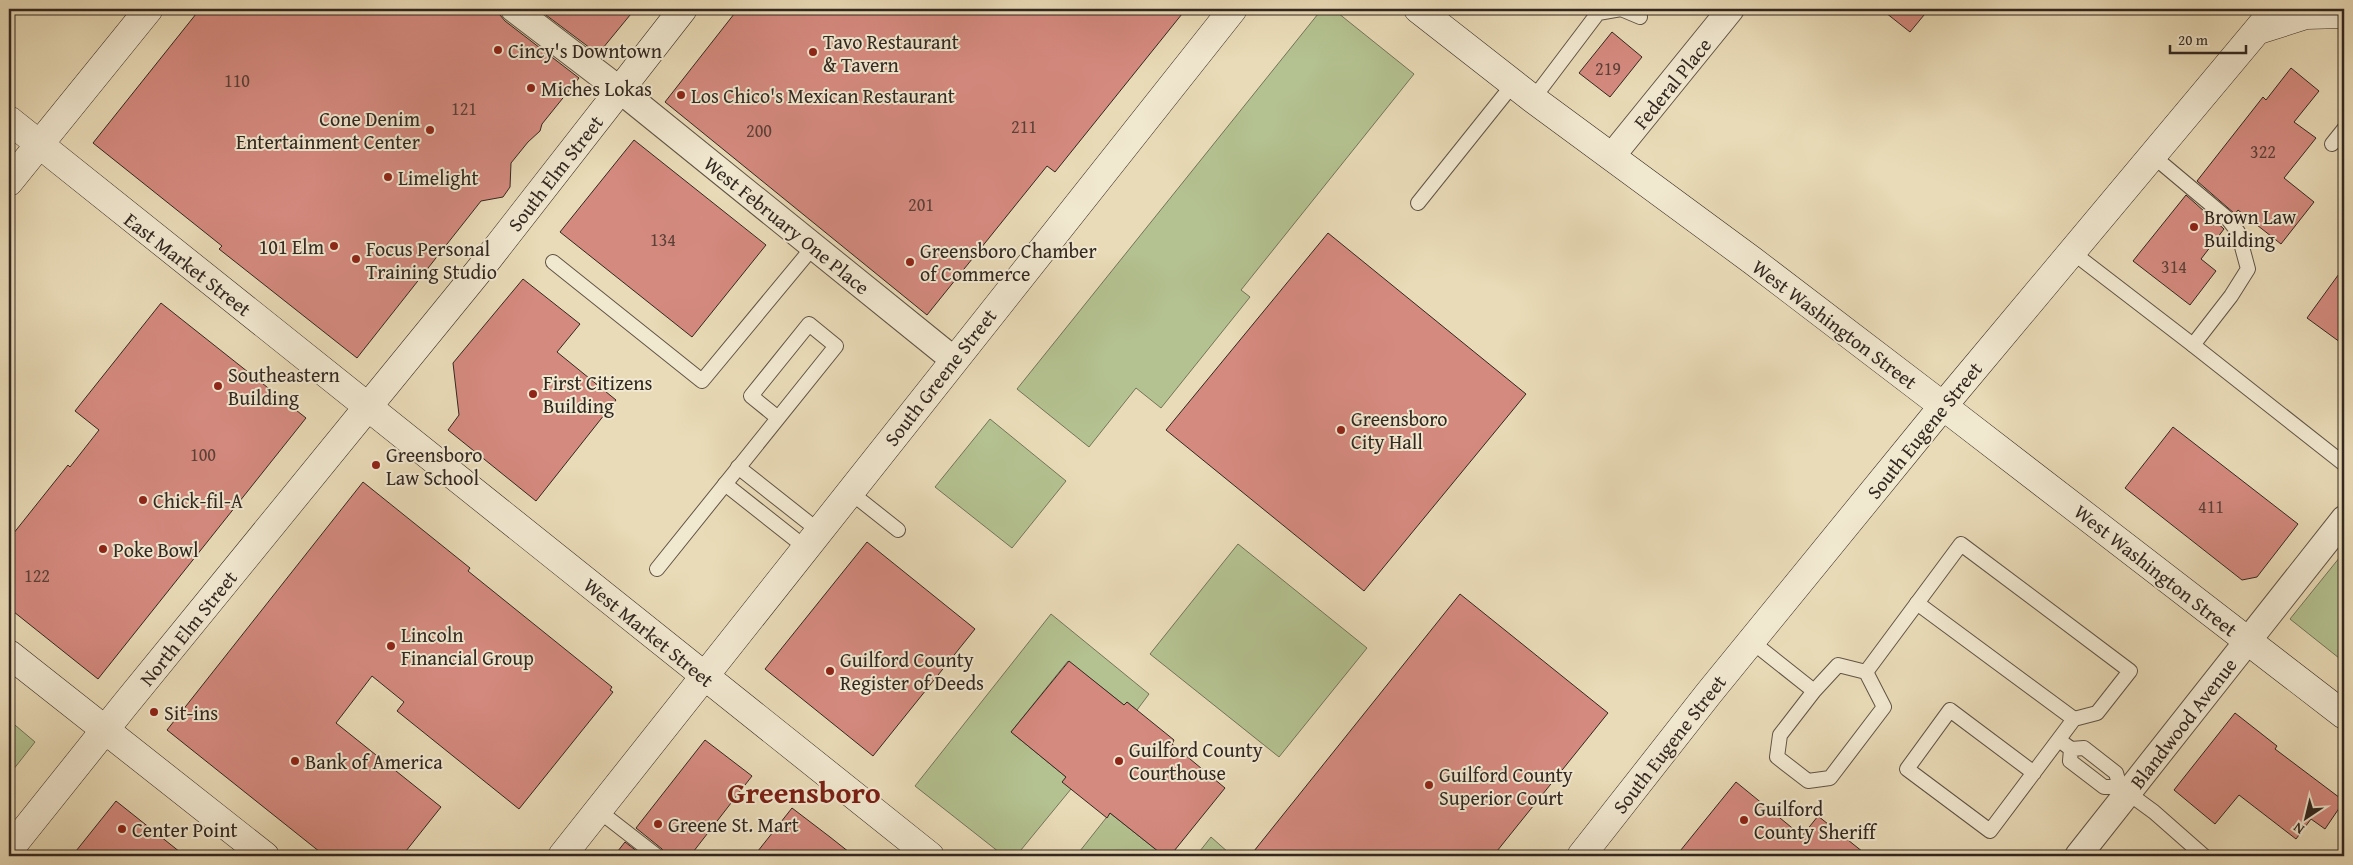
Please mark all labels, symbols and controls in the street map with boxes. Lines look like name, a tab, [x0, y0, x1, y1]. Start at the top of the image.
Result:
scale bar	[2170, 22, 2247, 54]
place label: Tavo Restaurant & Tavern	[823, 27, 959, 79]
text: 20 m	[2178, 29, 2209, 50]
street label: Federal Place	[1626, 31, 1718, 135]
place label: Cincy's Downtown	[508, 36, 662, 65]
marker: Cincy's Downtown	[492, 44, 504, 56]
marker: Tavo Restaurant & Tavern	[807, 46, 819, 58]
house number: 219	[1595, 55, 1621, 82]
house number: 110	[224, 67, 250, 94]
place label: Miches Lokas	[541, 74, 652, 103]
place label: Los Chico's Mexican Restaurant	[691, 81, 955, 110]
marker: Miches Lokas	[525, 82, 537, 94]
marker: Los Chico's Mexican Restaurant	[675, 89, 687, 101]
house number: 121	[451, 95, 477, 122]
place label: Cone Denim Entertainment Center	[236, 104, 421, 156]
street label: South Elm Street	[500, 109, 610, 237]
house number: 211	[1011, 113, 1037, 140]
house number: 200	[746, 117, 772, 144]
marker: Cone Denim Entertainment Center	[424, 124, 436, 136]
house number: 322	[2250, 138, 2276, 165]
street label: West February One Place	[698, 149, 876, 301]
place label: Limelight	[398, 163, 479, 192]
marker: Limelight	[382, 171, 394, 183]
house number: 201	[908, 191, 934, 218]
place label: Brown Law Building	[2204, 202, 2297, 254]
street label: East Market Street	[118, 205, 258, 323]
marker: Brown Law Building	[2188, 221, 2200, 233]
house number: 134	[650, 226, 676, 253]
place label: 101 Elm	[259, 232, 325, 261]
place label: Focus Personal Training Studio	[366, 234, 497, 286]
place label: Greensboro Chamber of Commerce	[920, 236, 1097, 288]
marker: 101 Elm	[328, 240, 340, 252]
street label: West Washington Street	[1746, 252, 1924, 396]
marker: Focus Personal Training Studio	[350, 253, 362, 265]
house number: 314	[2161, 253, 2187, 280]
marker: Greensboro Chamber of Commerce	[904, 256, 916, 268]
street label: South Greene Street	[877, 302, 1003, 452]
street label: South Eugene Street	[1859, 355, 1989, 505]
place label: Southeastern Building	[228, 360, 340, 412]
place label: First Citizens Building	[543, 368, 653, 420]
marker: Southeastern Building	[212, 380, 224, 392]
marker: First Citizens Building	[527, 388, 539, 400]
place label: Greensboro City Hall	[1351, 404, 1447, 456]
marker: Greensboro City Hall	[1335, 424, 1347, 436]
place label: Greensboro Law School	[386, 440, 482, 492]
house number: 100	[190, 441, 216, 468]
marker: Greensboro Law School	[370, 459, 382, 471]
place label: Chick-fil-A	[153, 486, 243, 515]
house number: 411	[2198, 493, 2224, 520]
marker: Chick-fil-A	[137, 494, 149, 506]
street label: West Washington Street	[2068, 497, 2244, 643]
place label: Poke Bowl	[113, 535, 199, 564]
marker: Poke Bowl	[97, 543, 109, 555]
house number: 122	[24, 562, 50, 589]
street label: North Elm Street	[132, 564, 244, 692]
street label: West Market Street	[578, 570, 720, 694]
place label: Lincoln Financial Group	[401, 620, 534, 672]
marker: Lincoln Financial Group	[385, 640, 397, 652]
place label: Guilford County Register of Deeds	[840, 645, 984, 697]
street label: Blandwood Avenue	[2123, 651, 2243, 795]
marker: Guilford County Register of Deeds	[824, 665, 836, 677]
street label: South Eugene Street	[1605, 668, 1733, 820]
place label: Sit-ins	[164, 698, 218, 727]
marker: Sit-ins	[148, 706, 160, 718]
place label: Guilford County Courthouse	[1129, 735, 1263, 787]
place label: Bank of America	[305, 747, 443, 776]
marker: Bank of America	[289, 755, 301, 767]
marker: Guilford County Courthouse	[1113, 755, 1125, 767]
place label: Guilford County Superior Court	[1439, 760, 1573, 812]
district label: Greensboro	[727, 770, 881, 814]
marker: Guilford County Superior Court	[1423, 779, 1435, 791]
north arrow	[2280, 792, 2330, 842]
place label: Guilford County Sheriff	[1754, 794, 1878, 846]
place label: Greene St. Mart	[668, 810, 799, 839]
marker: Guilford County Sheriff	[1738, 814, 1750, 826]
place label: Center Point	[132, 815, 237, 844]
text: N	[2288, 817, 2308, 840]
marker: Greene St. Mart	[652, 818, 664, 830]
marker: Center Point	[116, 823, 128, 835]

